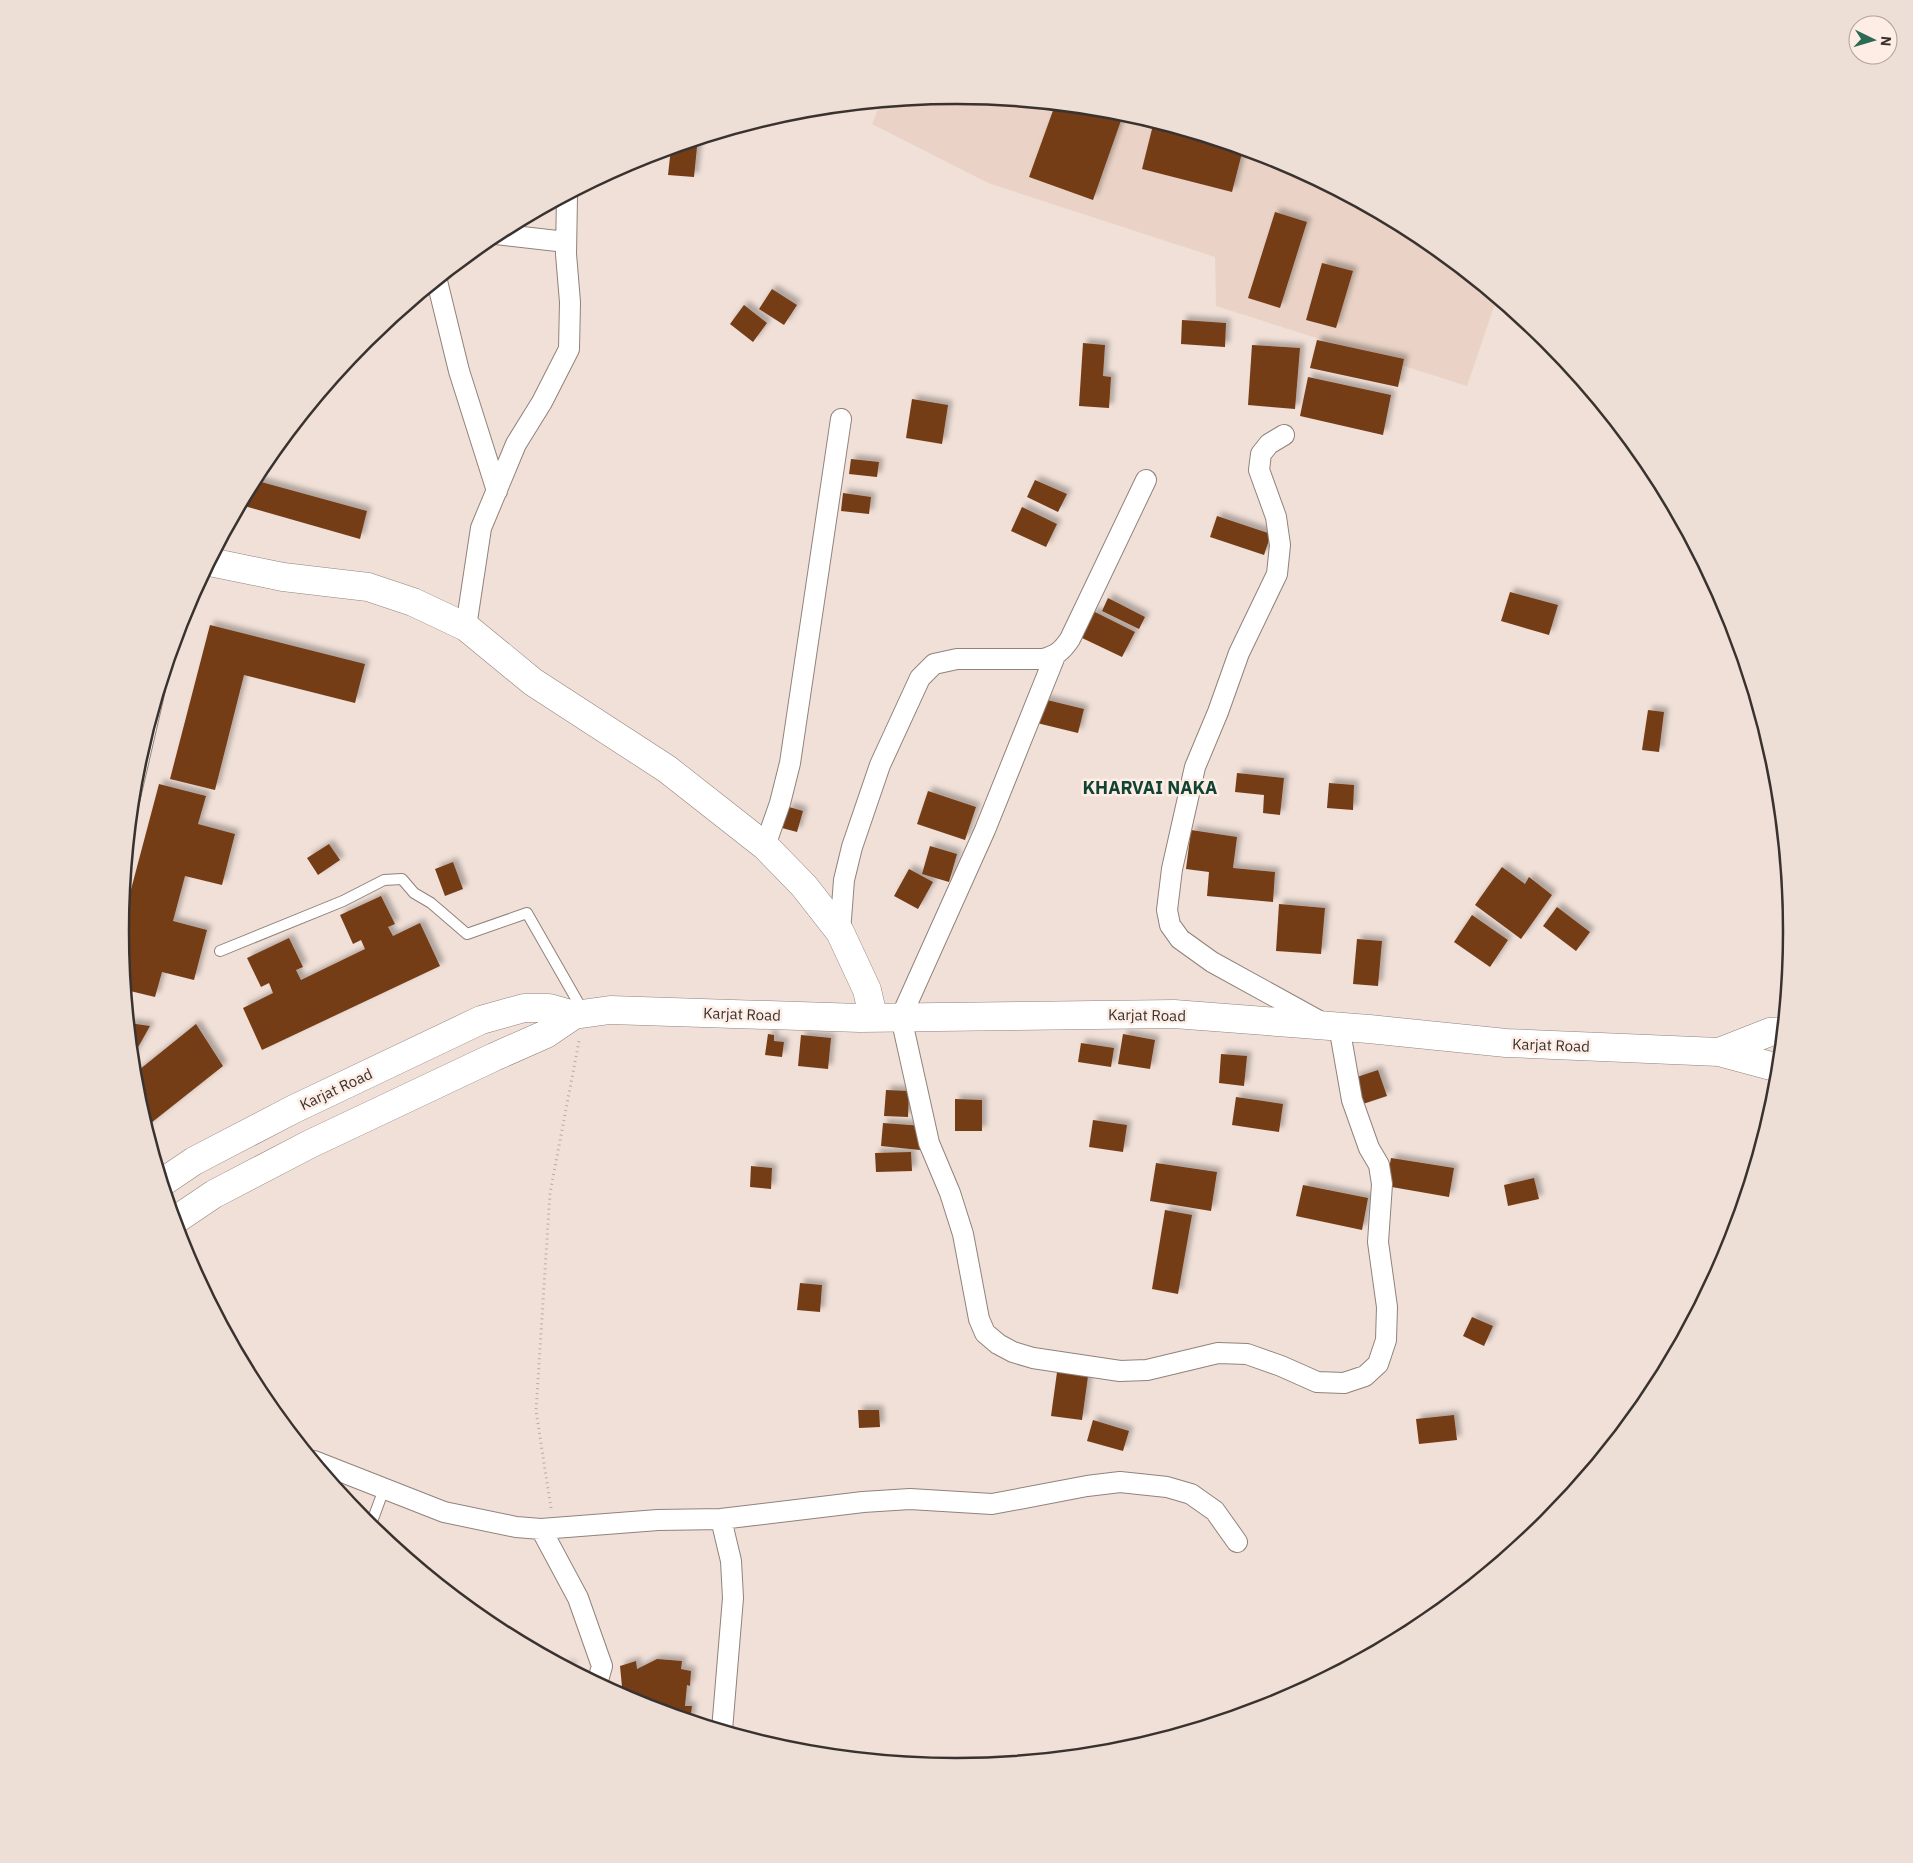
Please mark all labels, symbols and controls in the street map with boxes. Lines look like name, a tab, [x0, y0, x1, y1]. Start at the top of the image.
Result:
north arrow	[1848, 15, 1898, 65]
text: N	[1877, 35, 1895, 47]
district label: KHARVAI NAKA	[1083, 776, 1217, 799]
street label: Karjat Road	[703, 1003, 781, 1025]
street label: Karjat Road	[1108, 1005, 1186, 1025]
street label: Karjat Road	[1512, 1034, 1590, 1056]
street label: Karjat Road	[297, 1064, 375, 1114]

